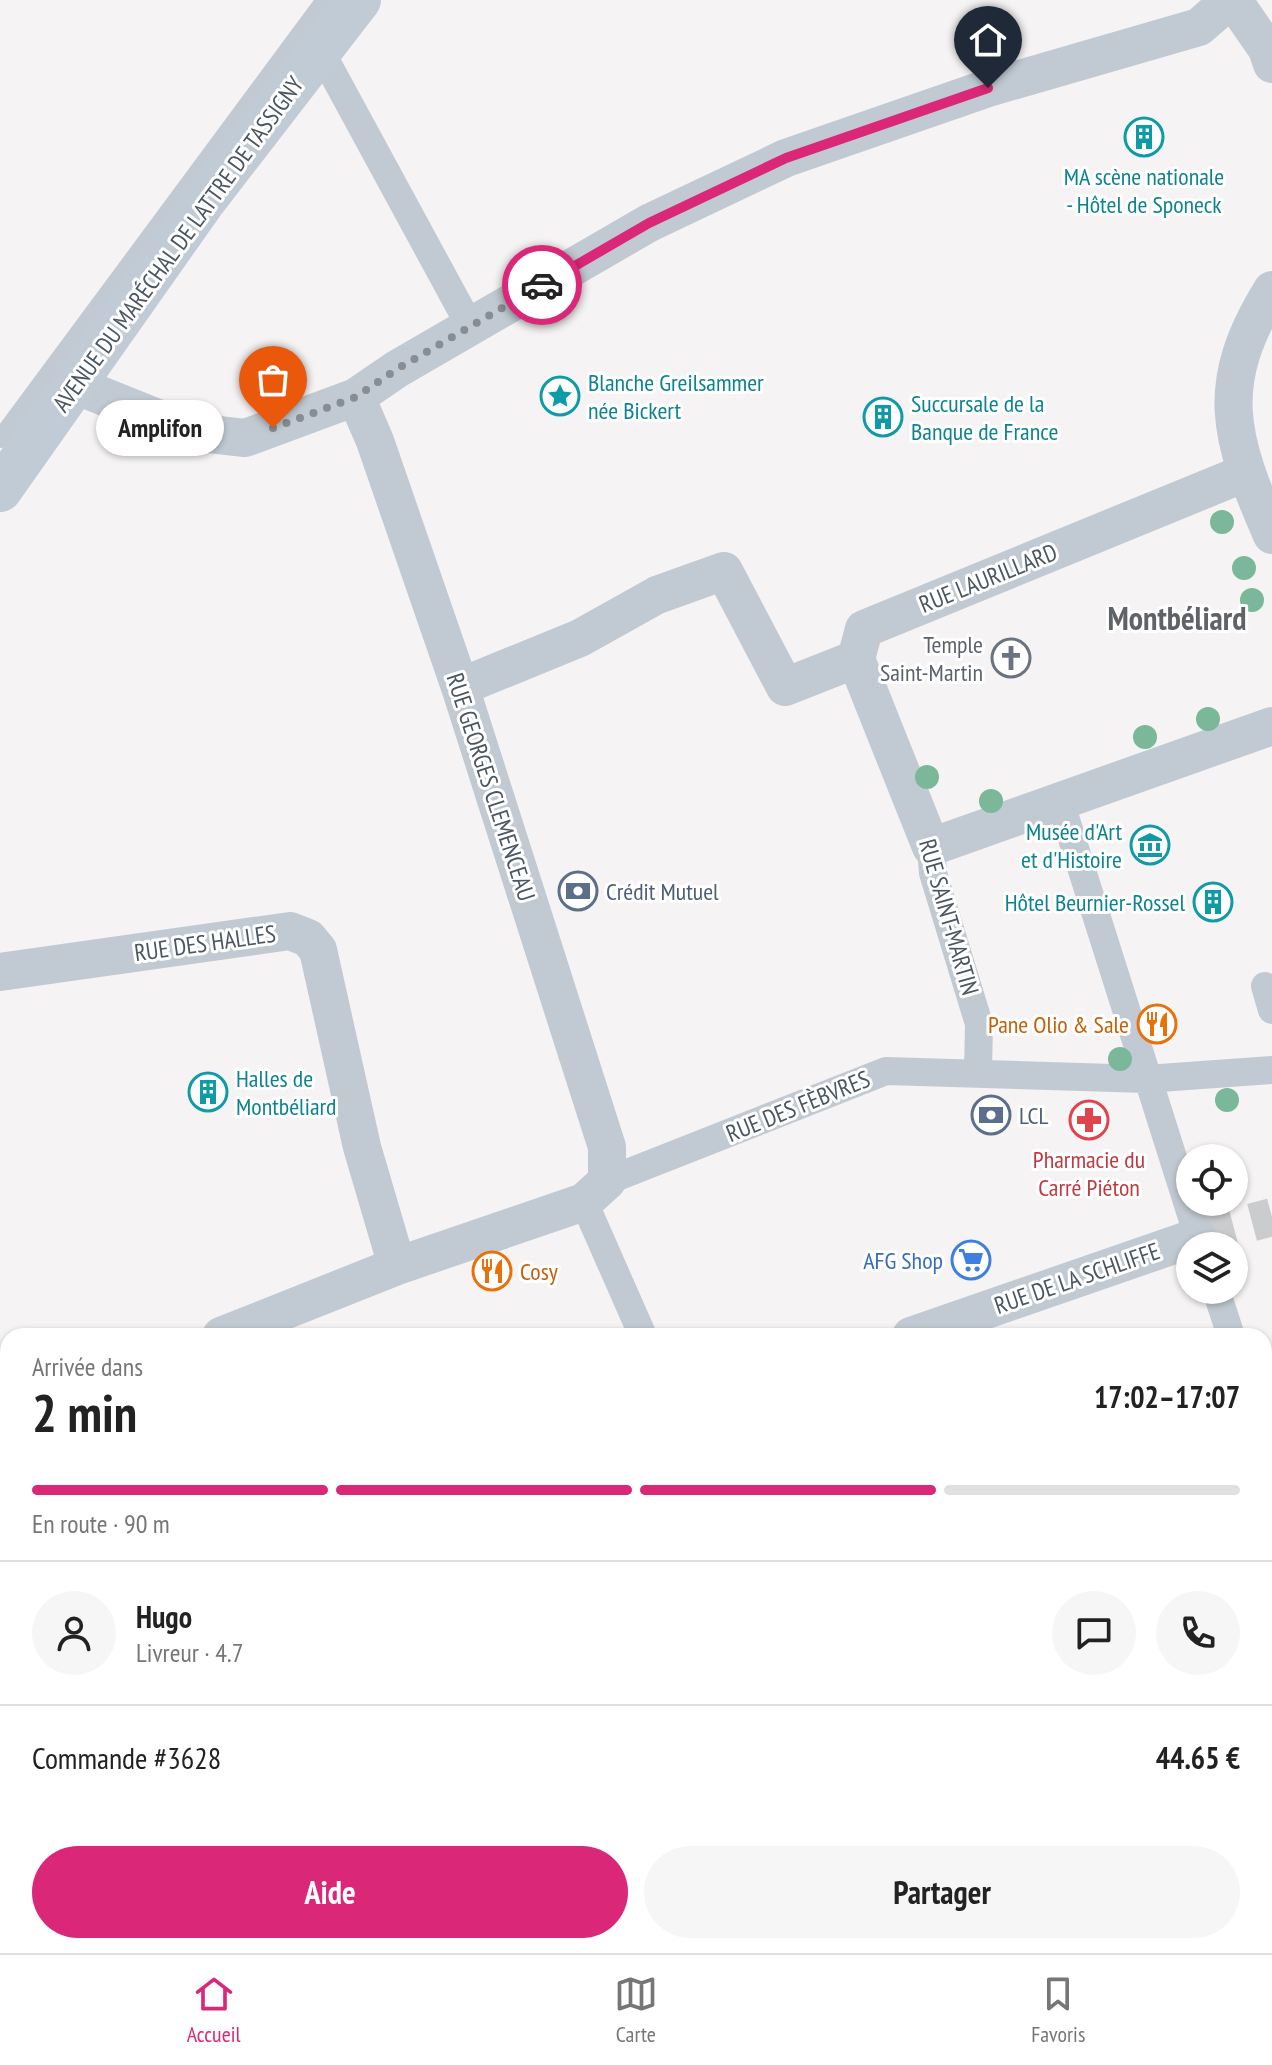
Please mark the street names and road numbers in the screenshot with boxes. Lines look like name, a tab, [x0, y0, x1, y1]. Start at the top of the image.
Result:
street label: AVENUE DU MARÉCHAL DE LATTRE DE TASSIGNY	[46, 70, 310, 418]
street label: RUE LAURILLARD	[915, 536, 1061, 620]
street label: RUE GEORGES CLEMENCEAU	[440, 669, 542, 905]
street label: RUE SAINT-MARTIN	[912, 835, 986, 999]
street label: RUE DES HALLES	[132, 918, 278, 968]
street label: RUE DES FÈBVRES	[722, 1063, 874, 1149]
street label: RUE DE LA SCHLIFFE	[990, 1235, 1164, 1321]

